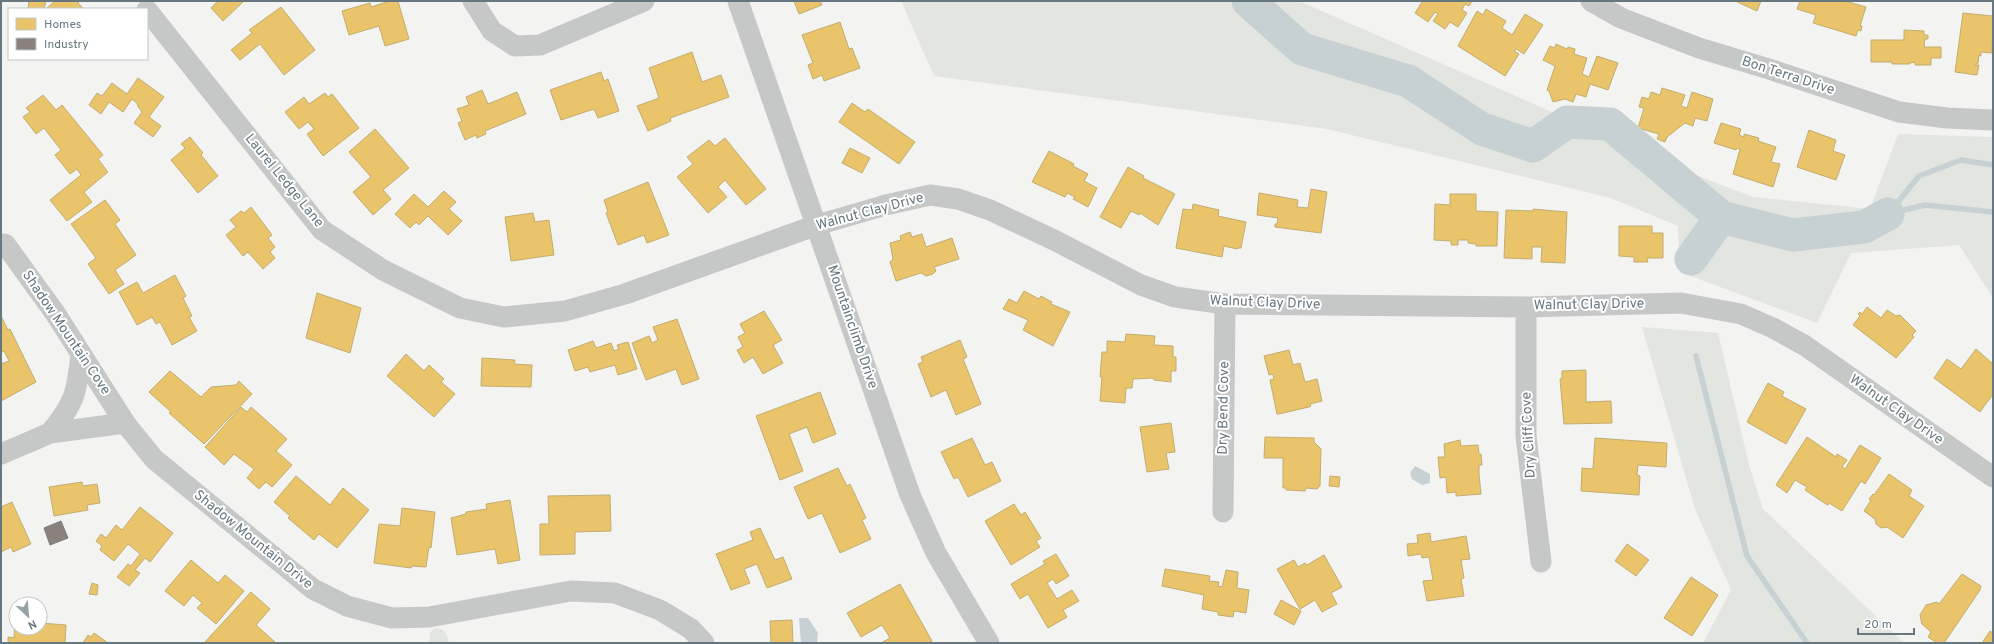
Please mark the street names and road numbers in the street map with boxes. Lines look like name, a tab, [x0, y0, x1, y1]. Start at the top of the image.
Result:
street label: Bon Terra Drive	[1739, 53, 1837, 99]
street label: Laurel Ledge Lane	[241, 131, 327, 231]
street label: Walnut Clay Drive	[814, 189, 926, 235]
street label: Mountainclimb Drive	[823, 263, 881, 391]
street label: Shadow Mountain Cove	[18, 268, 114, 398]
street label: Walnut Clay Drive	[1209, 293, 1321, 313]
street label: Walnut Clay Drive	[1534, 296, 1644, 314]
street label: Dry Bend Cove	[1215, 361, 1233, 455]
street label: Walnut Clay Drive	[1846, 371, 1946, 449]
street label: Dry Cliff Cove	[1518, 391, 1540, 479]
street label: Shadow Mountain Drive	[190, 487, 316, 593]

